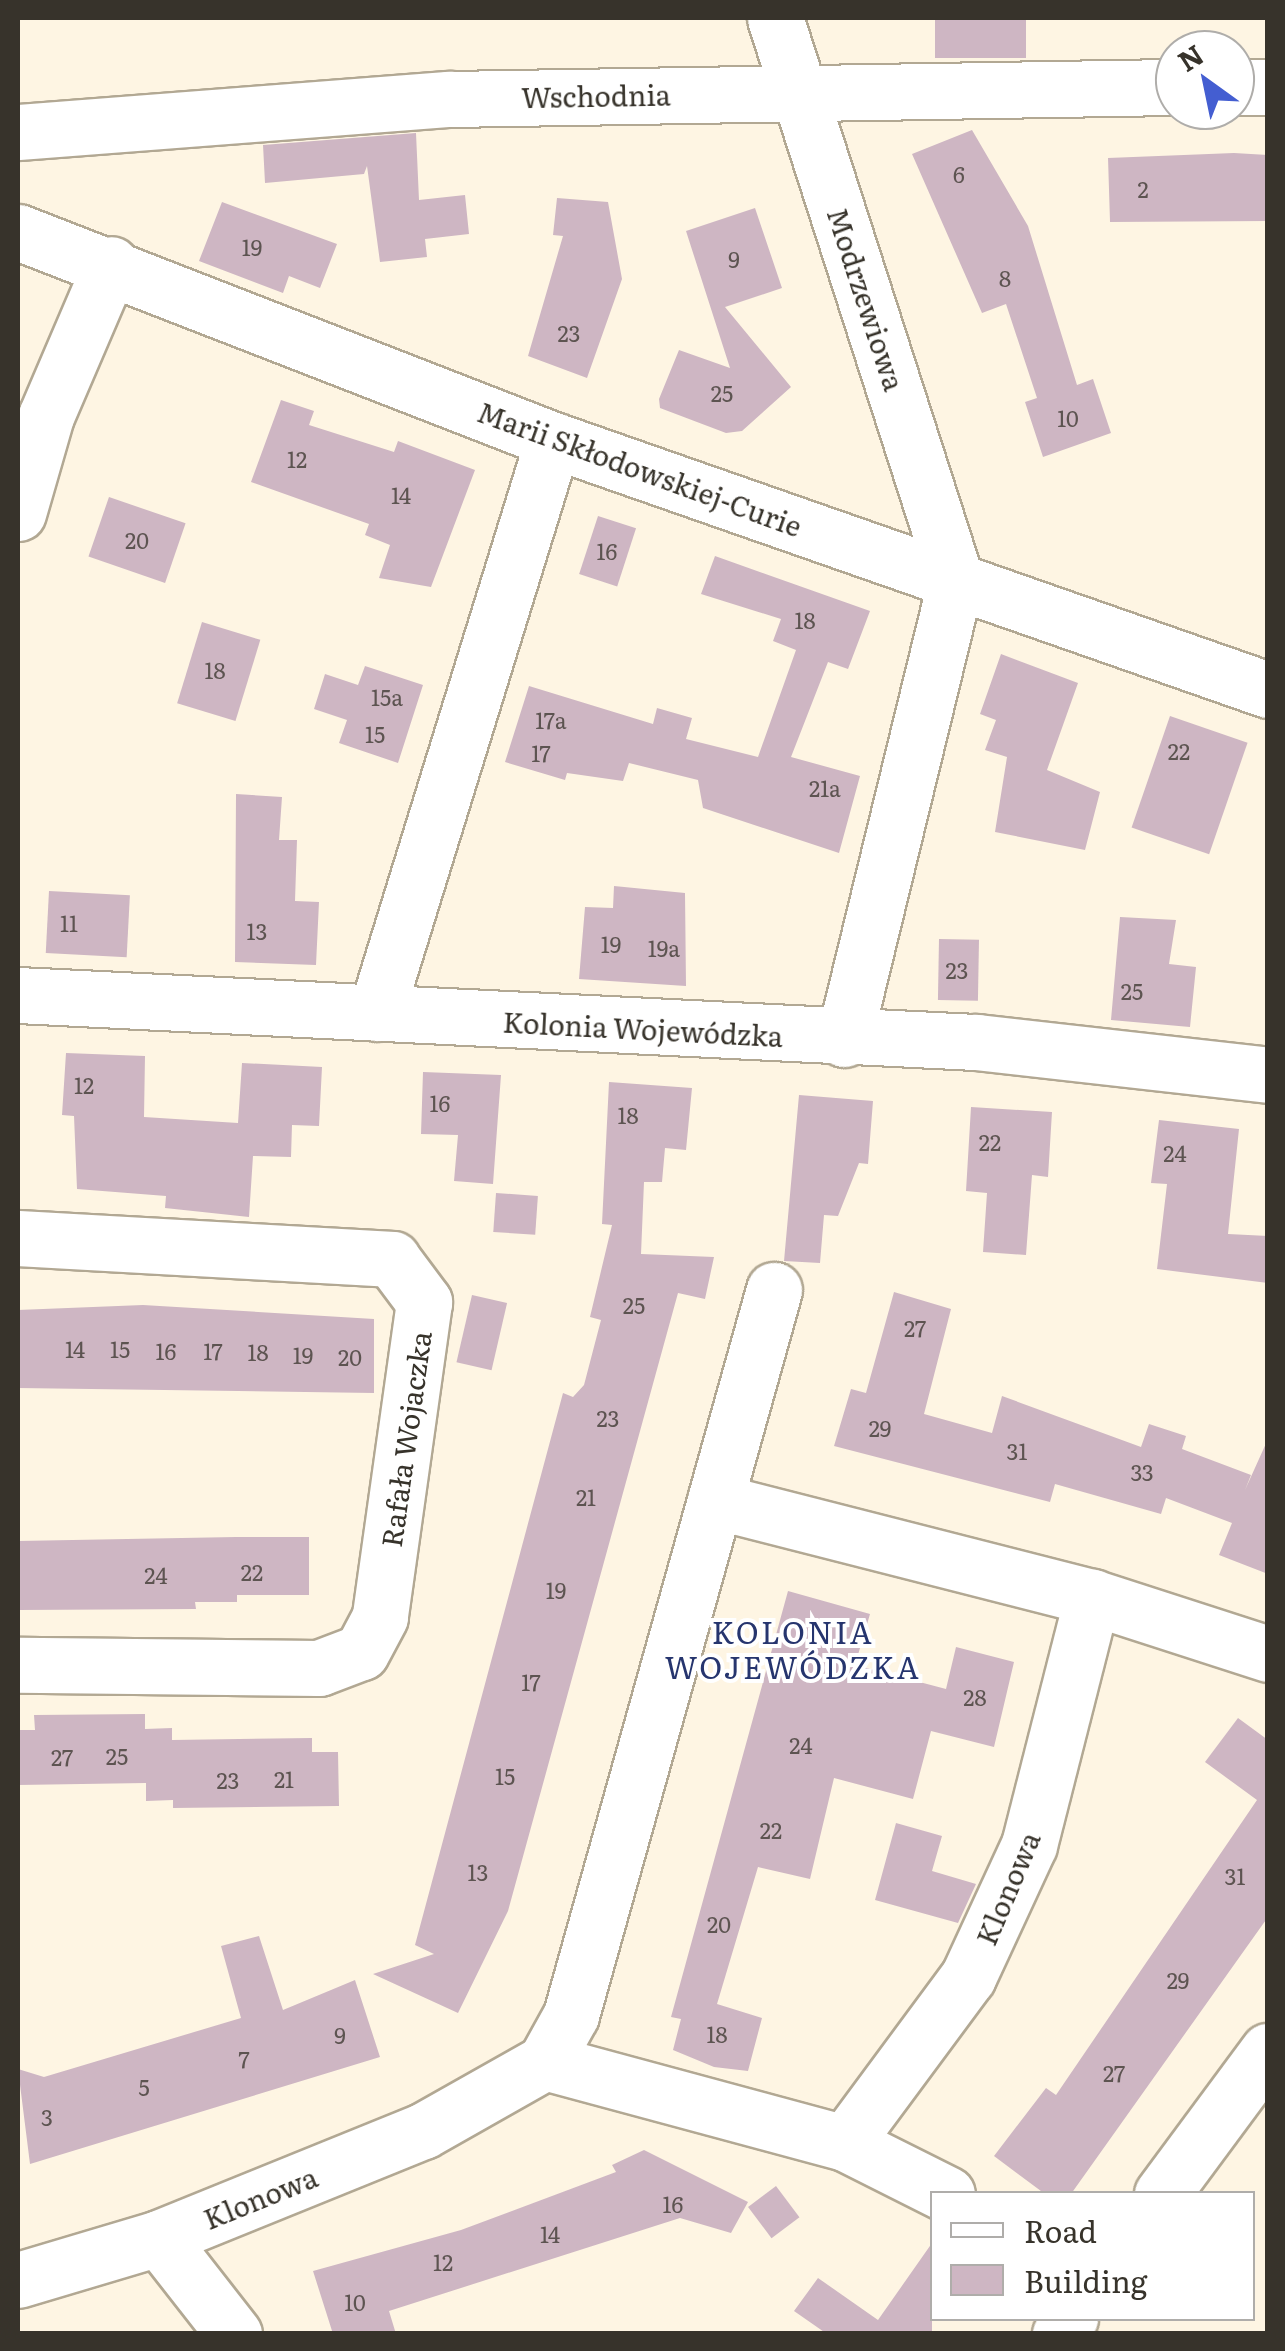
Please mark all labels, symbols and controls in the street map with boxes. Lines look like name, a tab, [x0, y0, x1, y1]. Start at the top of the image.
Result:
north arrow	[1155, 30, 1255, 130]
text: N	[1168, 33, 1211, 81]
street label: Wschodnia	[521, 77, 671, 113]
house number: 6	[953, 161, 965, 187]
house number: 2	[1137, 176, 1149, 202]
street label: Modrzewiowa	[822, 203, 912, 395]
house number: 19	[242, 234, 262, 260]
house number: 9	[728, 246, 740, 272]
house number: 8	[999, 265, 1011, 291]
house number: 23	[557, 320, 581, 346]
house number: 25	[711, 380, 733, 406]
street label: Marii Skłodowskiej-Curie	[473, 394, 807, 542]
house number: 10	[1057, 405, 1079, 431]
house number: 12	[287, 446, 307, 472]
house number: 14	[391, 482, 411, 508]
house number: 20	[125, 527, 149, 553]
house number: 16	[597, 538, 617, 564]
house number: 18	[794, 607, 816, 633]
house number: 18	[204, 657, 226, 683]
house number: 15a	[371, 684, 403, 710]
house number: 17a	[535, 707, 567, 733]
house number: 15	[365, 721, 385, 747]
house number: 22	[1168, 738, 1190, 764]
house number: 17	[531, 740, 551, 766]
house number: 21a	[809, 775, 841, 801]
house number: 11	[60, 910, 78, 936]
house number: 13	[247, 918, 267, 944]
house number: 19	[601, 931, 621, 957]
house number: 19a	[648, 935, 680, 961]
house number: 23	[945, 957, 969, 983]
house number: 25	[1121, 978, 1143, 1004]
street label: Kolonia Wojewódzka	[502, 1004, 784, 1052]
house number: 12	[74, 1072, 94, 1098]
house number: 16	[430, 1090, 450, 1116]
house number: 18	[617, 1102, 639, 1128]
house number: 22	[979, 1129, 1001, 1155]
house number: 24	[1163, 1140, 1187, 1166]
house number: 25	[623, 1292, 645, 1318]
house number: 27	[904, 1315, 926, 1341]
street label: Rafała Wojaczka	[373, 1329, 437, 1549]
house number: 14	[65, 1336, 85, 1362]
house number: 15	[110, 1336, 130, 1362]
house number: 16	[156, 1338, 176, 1364]
house number: 17	[203, 1338, 223, 1364]
house number: 18	[247, 1339, 269, 1365]
house number: 19	[293, 1342, 313, 1368]
house number: 20	[338, 1344, 362, 1370]
house number: 23	[596, 1405, 620, 1431]
house number: 29	[869, 1415, 891, 1441]
house number: 31	[1007, 1438, 1027, 1464]
house number: 33	[1130, 1459, 1154, 1485]
house number: 21	[576, 1484, 596, 1510]
house number: 22	[241, 1559, 263, 1585]
house number: 24	[144, 1562, 168, 1588]
house number: 19	[546, 1577, 566, 1603]
district label: KOLONIA WOJEWÓDZKA	[665, 1613, 921, 1684]
house number: 17	[521, 1669, 541, 1695]
house number: 28	[963, 1684, 987, 1710]
house number: 24	[789, 1732, 813, 1758]
house number: 25	[106, 1743, 128, 1769]
house number: 27	[51, 1744, 73, 1770]
house number: 15	[495, 1763, 515, 1789]
house number: 21	[274, 1766, 294, 1792]
house number: 23	[216, 1767, 240, 1793]
house number: 22	[760, 1817, 782, 1843]
street label: Klonowa	[968, 1826, 1046, 1950]
house number: 13	[468, 1859, 488, 1885]
house number: 31	[1225, 1863, 1245, 1889]
house number: 20	[707, 1911, 731, 1937]
house number: 29	[1167, 1967, 1189, 1993]
house number: 18	[706, 2021, 728, 2047]
house number: 9	[334, 2022, 346, 2048]
house number: 7	[238, 2046, 250, 2072]
house number: 27	[1103, 2060, 1125, 2086]
house number: 5	[138, 2074, 150, 2100]
house number: 3	[41, 2104, 53, 2130]
street label: Klonowa	[198, 2159, 322, 2235]
house number: 16	[663, 2191, 683, 2217]
legend	[930, 2191, 1255, 2321]
text: Road	[1024, 2208, 1097, 2252]
house number: 14	[540, 2221, 560, 2247]
house number: 12	[433, 2249, 453, 2275]
text: Building	[1024, 2258, 1148, 2302]
house number: 10	[344, 2289, 366, 2315]

